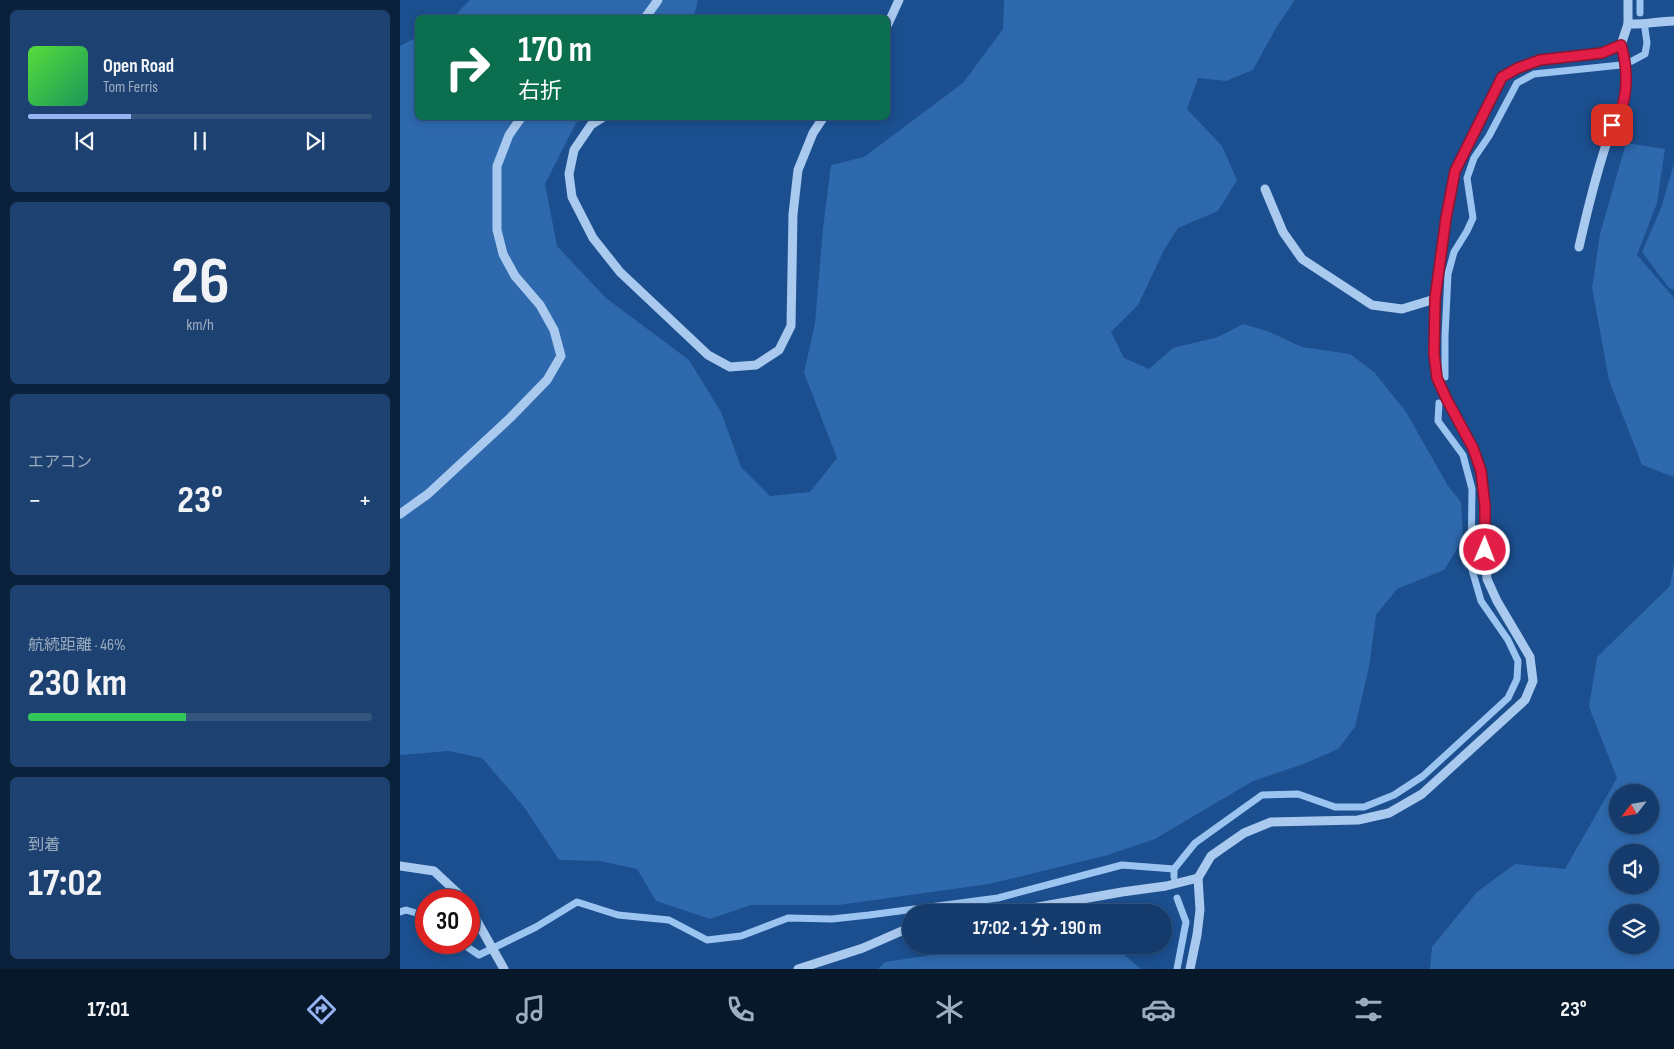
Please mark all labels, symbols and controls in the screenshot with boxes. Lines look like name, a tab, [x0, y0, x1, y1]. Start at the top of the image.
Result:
text: 170 m	[518, 29, 592, 72]
icon: right	[435, 35, 500, 100]
text: Open Road	[103, 55, 174, 78]
text: Tom Ferris	[103, 78, 158, 97]
text: 右折	[518, 78, 562, 105]
pin	[1591, 104, 1633, 146]
icon: arrive	[1598, 111, 1626, 139]
icon: previous	[71, 127, 99, 155]
icon: pause	[186, 127, 214, 155]
icon: next	[301, 127, 329, 155]
text: 26	[170, 244, 230, 322]
text: km/h	[186, 316, 214, 335]
text: エアコン	[28, 453, 92, 472]
text: 23°	[177, 478, 223, 523]
text: −	[28, 484, 42, 517]
text: +	[358, 484, 372, 517]
position arrow	[1458, 523, 1510, 575]
text: 航続距離 · 46%	[28, 636, 126, 655]
text: 230 km	[28, 661, 127, 706]
north arrow	[1609, 784, 1659, 834]
map controls	[1609, 784, 1659, 954]
text: 到着	[28, 836, 60, 855]
button: sound	[1609, 844, 1659, 894]
text: 17:02	[28, 861, 102, 906]
speed limit sign: 30	[415, 889, 480, 954]
button: layers	[1609, 904, 1659, 954]
text: 17:02 · 1 分 · 190 m	[973, 917, 1101, 940]
icon: directions	[304, 992, 339, 1027]
icon: music	[513, 992, 548, 1027]
icon: phone	[723, 992, 758, 1027]
icon: climate	[932, 992, 967, 1027]
icon: car	[1141, 992, 1176, 1027]
icon: filters	[1351, 992, 1386, 1027]
text: 17:01	[87, 996, 129, 1023]
text: 23°	[1560, 996, 1587, 1023]

